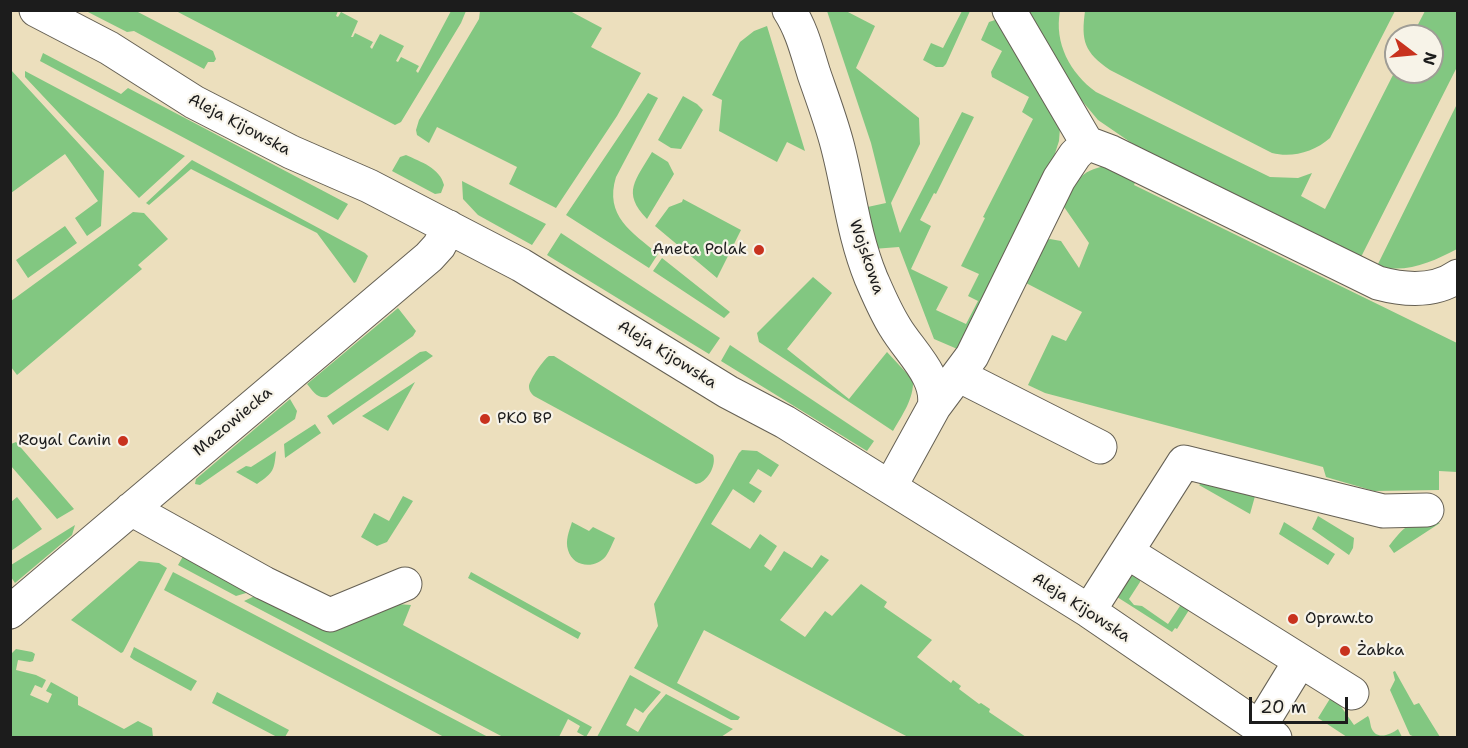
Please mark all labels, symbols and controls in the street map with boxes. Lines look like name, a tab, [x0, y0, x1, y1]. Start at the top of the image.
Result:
north arrow	[1384, 24, 1444, 84]
text: N	[1418, 50, 1442, 68]
street label: Aleja Kijowska	[185, 90, 293, 160]
street label: Wojskowa	[844, 217, 888, 297]
place label: Aneta Polak	[653, 240, 747, 260]
marker: Aneta Polak	[752, 243, 766, 257]
street label: Aleja Kijowska	[614, 317, 720, 393]
street label: Mazowiecka	[190, 383, 276, 461]
place label: PKO BP	[497, 409, 552, 429]
marker: PKO BP	[478, 412, 492, 426]
place label: Royal Canin	[18, 431, 111, 451]
marker: Royal Canin	[116, 434, 130, 448]
street label: Aleja Kijowska	[1028, 569, 1134, 647]
place label: Opraw.to	[1305, 609, 1374, 629]
marker: Opraw.to	[1286, 612, 1300, 626]
place label: Żabka	[1357, 641, 1404, 661]
marker: Żabka	[1338, 644, 1352, 658]
scale bar	[1252, 685, 1351, 723]
text: 20 m	[1260, 695, 1306, 719]

